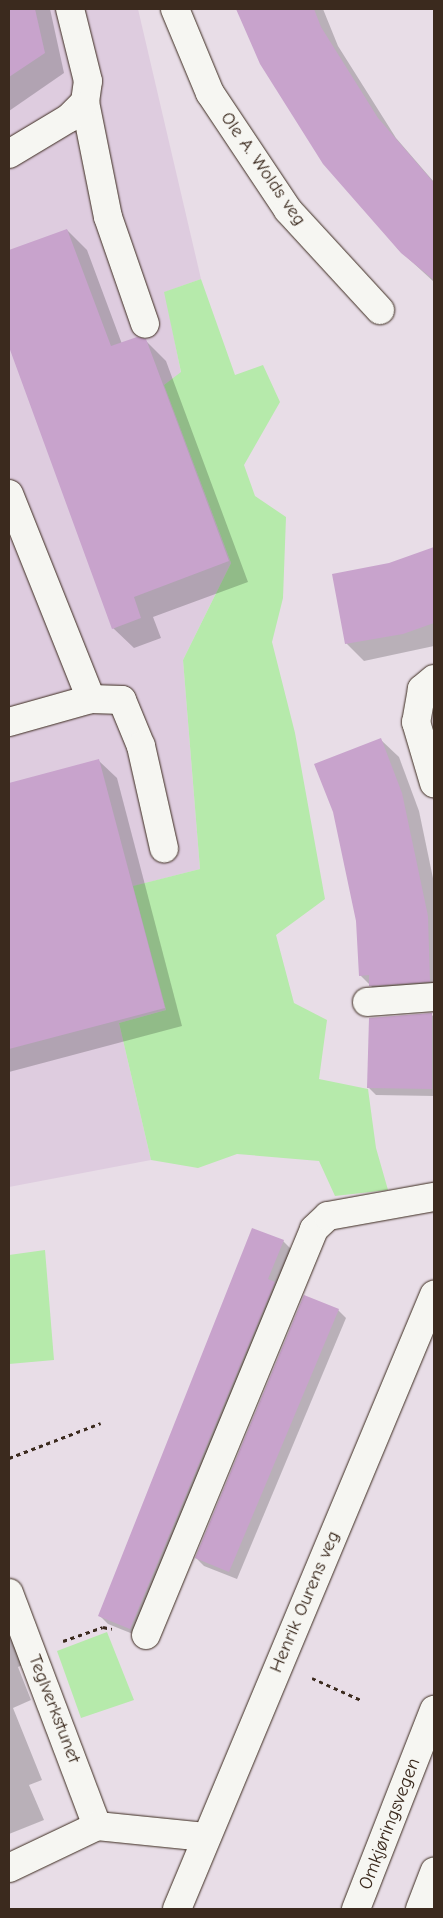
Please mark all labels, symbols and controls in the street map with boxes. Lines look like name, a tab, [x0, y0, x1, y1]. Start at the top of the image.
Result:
street label: Ole A. Wolds veg	[215, 108, 311, 230]
street label: Henrik Ourens veg	[265, 1528, 345, 1676]
street label: Teglverkstunet	[23, 1651, 85, 1767]
street label: Omkjøringsvegen	[354, 1755, 426, 1893]

